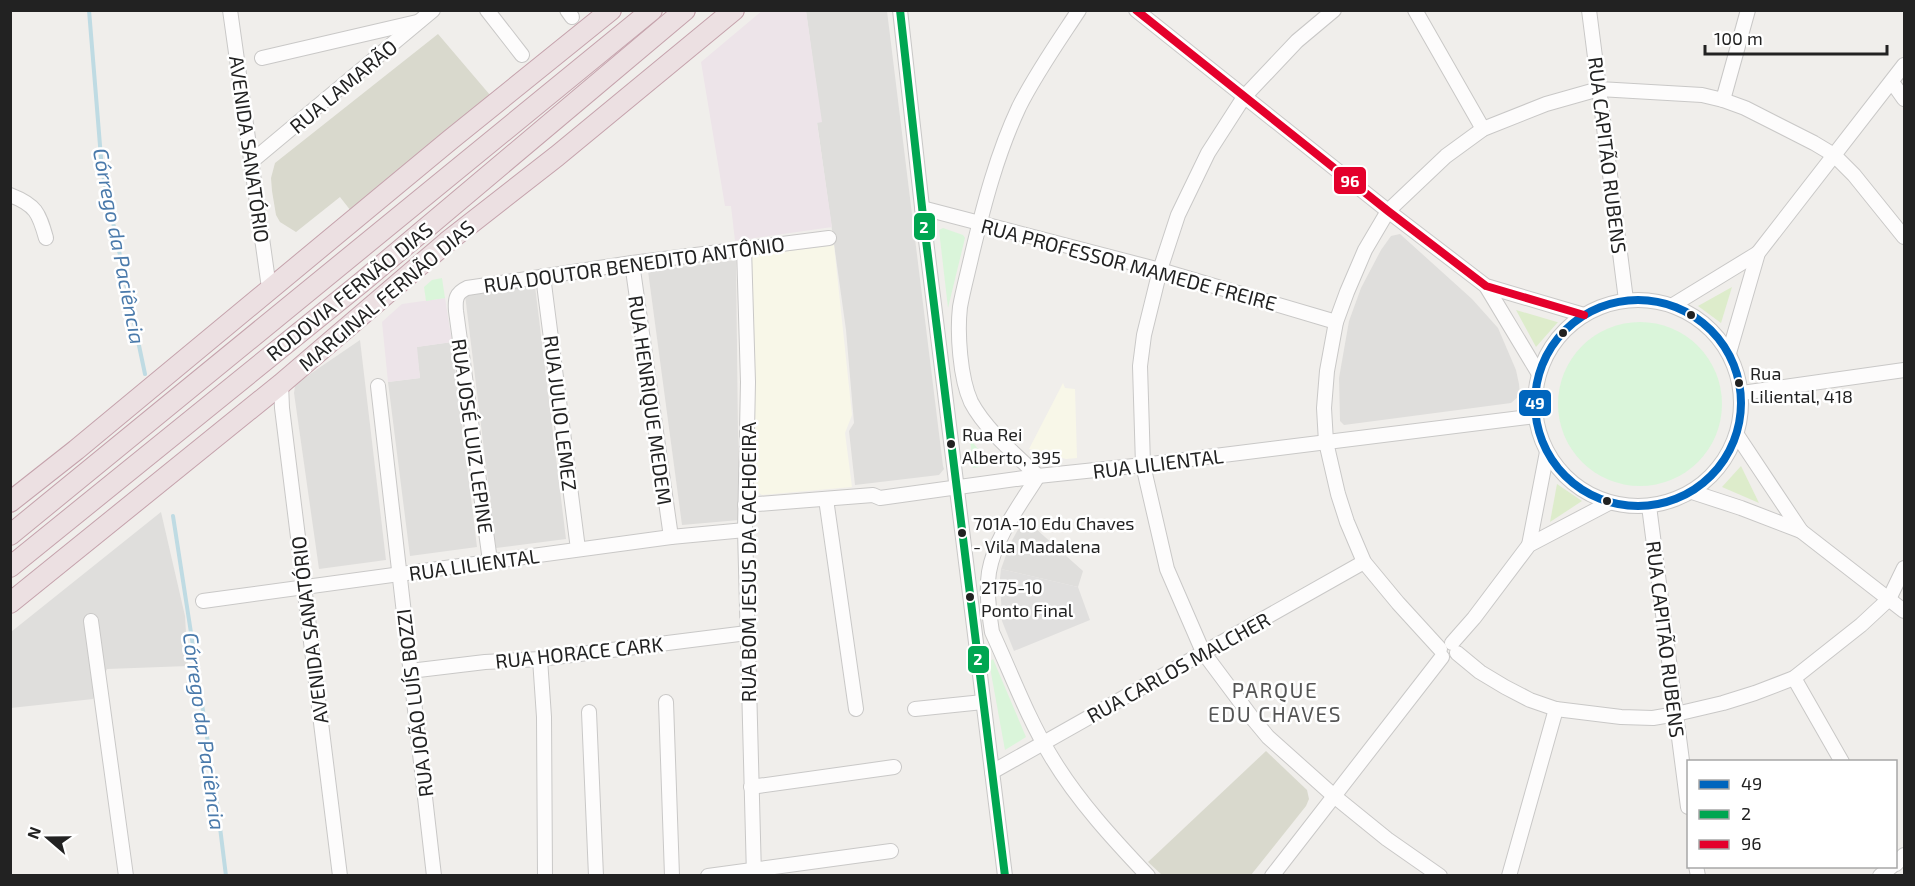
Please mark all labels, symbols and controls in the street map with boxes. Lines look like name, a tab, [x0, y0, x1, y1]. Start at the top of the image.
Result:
scale bar	[1705, 18, 1886, 56]
text: 100 m	[1714, 27, 1763, 49]
street label: RUA LAMARÃO	[284, 34, 402, 138]
street label: AVENIDA SANATÓRIO	[225, 54, 275, 244]
street label: RUA CAPITÃO RUBENS	[1584, 55, 1632, 255]
water label: Córrego da Paciência	[89, 146, 151, 346]
line badge: 96	[1333, 166, 1367, 195]
text: 96	[1341, 171, 1359, 190]
line badge: 2	[913, 212, 936, 241]
street label: RUA PROFESSOR MAMEDE FREIRE	[979, 213, 1279, 315]
street label: MARGINAL FERNÃO DIAS	[293, 215, 479, 375]
street label: RODOVIA FERNÃO DIAS	[261, 217, 437, 365]
text: 2	[919, 217, 929, 236]
street label: RUA DOUTOR BENEDITO ANTÔNIO	[482, 231, 786, 297]
street label: RUA HENRIQUE MEDEM	[624, 294, 678, 506]
unlabelled marker	[1685, 309, 1697, 321]
unlabelled marker	[1557, 327, 1569, 339]
street label: RUA JULIO LEMEZ	[540, 334, 582, 492]
street label: RUA JOSÉ LUIZ LEPINE	[447, 337, 499, 535]
place label: Rua Liliental, 418	[1750, 362, 1853, 407]
marker: Rua Liliental, 418	[1733, 377, 1745, 389]
line badge: 49	[1518, 389, 1552, 417]
text: 49	[1525, 393, 1545, 412]
street label: RUA BOM JESUS DA CACHOEIRA	[736, 421, 760, 702]
place label: Rua Rei Alberto, 395	[962, 423, 1061, 468]
marker: Rua Rei Alberto, 395	[945, 438, 957, 450]
street label: RUA LILIENTAL	[1091, 443, 1225, 483]
unlabelled marker	[1601, 495, 1613, 507]
place label: 701A-10 Edu Chaves - Vila Madalena	[973, 512, 1134, 557]
marker: 701A-10 Edu Chaves - Vila Madalena	[956, 527, 968, 539]
street label: AVENIDA SANATÓRIO	[286, 535, 332, 725]
street label: RUA CAPITÃO RUBENS	[1642, 539, 1690, 739]
street label: RUA LILIENTAL	[407, 543, 541, 585]
place label: 2175-10 Ponto Final	[981, 576, 1074, 621]
marker: 2175-10 Ponto Final	[964, 591, 976, 603]
street label: RUA JOÃO LUÍS BOZZI	[391, 607, 437, 799]
street label: RUA CARLOS MALCHER	[1082, 607, 1274, 727]
water label: Córrego da Paciência	[179, 631, 231, 831]
street label: RUA HORACE CARK	[494, 631, 664, 673]
line badge: 2	[967, 645, 990, 674]
text: 2	[973, 649, 983, 668]
district label: PARQUE EDU CHAVES	[1208, 677, 1342, 726]
legend	[1687, 760, 1897, 868]
text: 49	[1741, 772, 1762, 794]
text: 2	[1741, 802, 1751, 824]
north arrow	[18, 808, 78, 868]
text: N	[23, 824, 44, 841]
text: 96	[1741, 832, 1762, 854]

